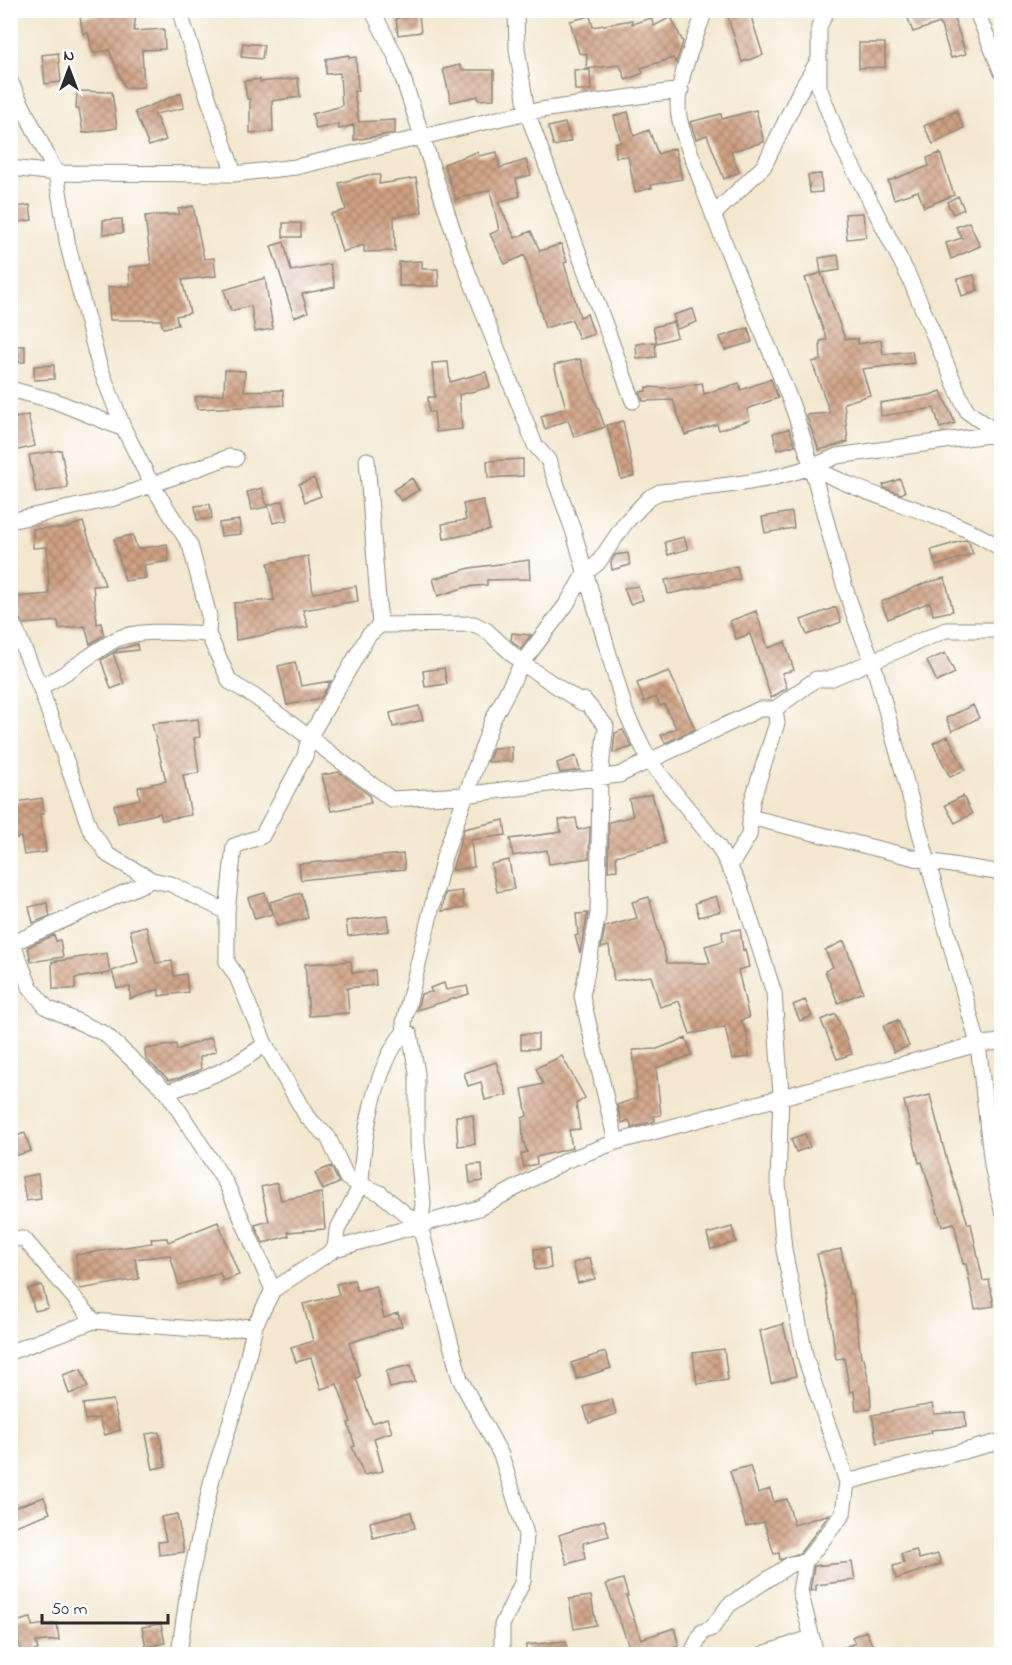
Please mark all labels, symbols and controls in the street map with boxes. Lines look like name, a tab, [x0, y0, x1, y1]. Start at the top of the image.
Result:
north arrow	[39, 39, 99, 99]
text: N	[64, 44, 75, 68]
scale bar	[42, 1587, 168, 1625]
text: 50 m	[51, 1597, 88, 1623]

